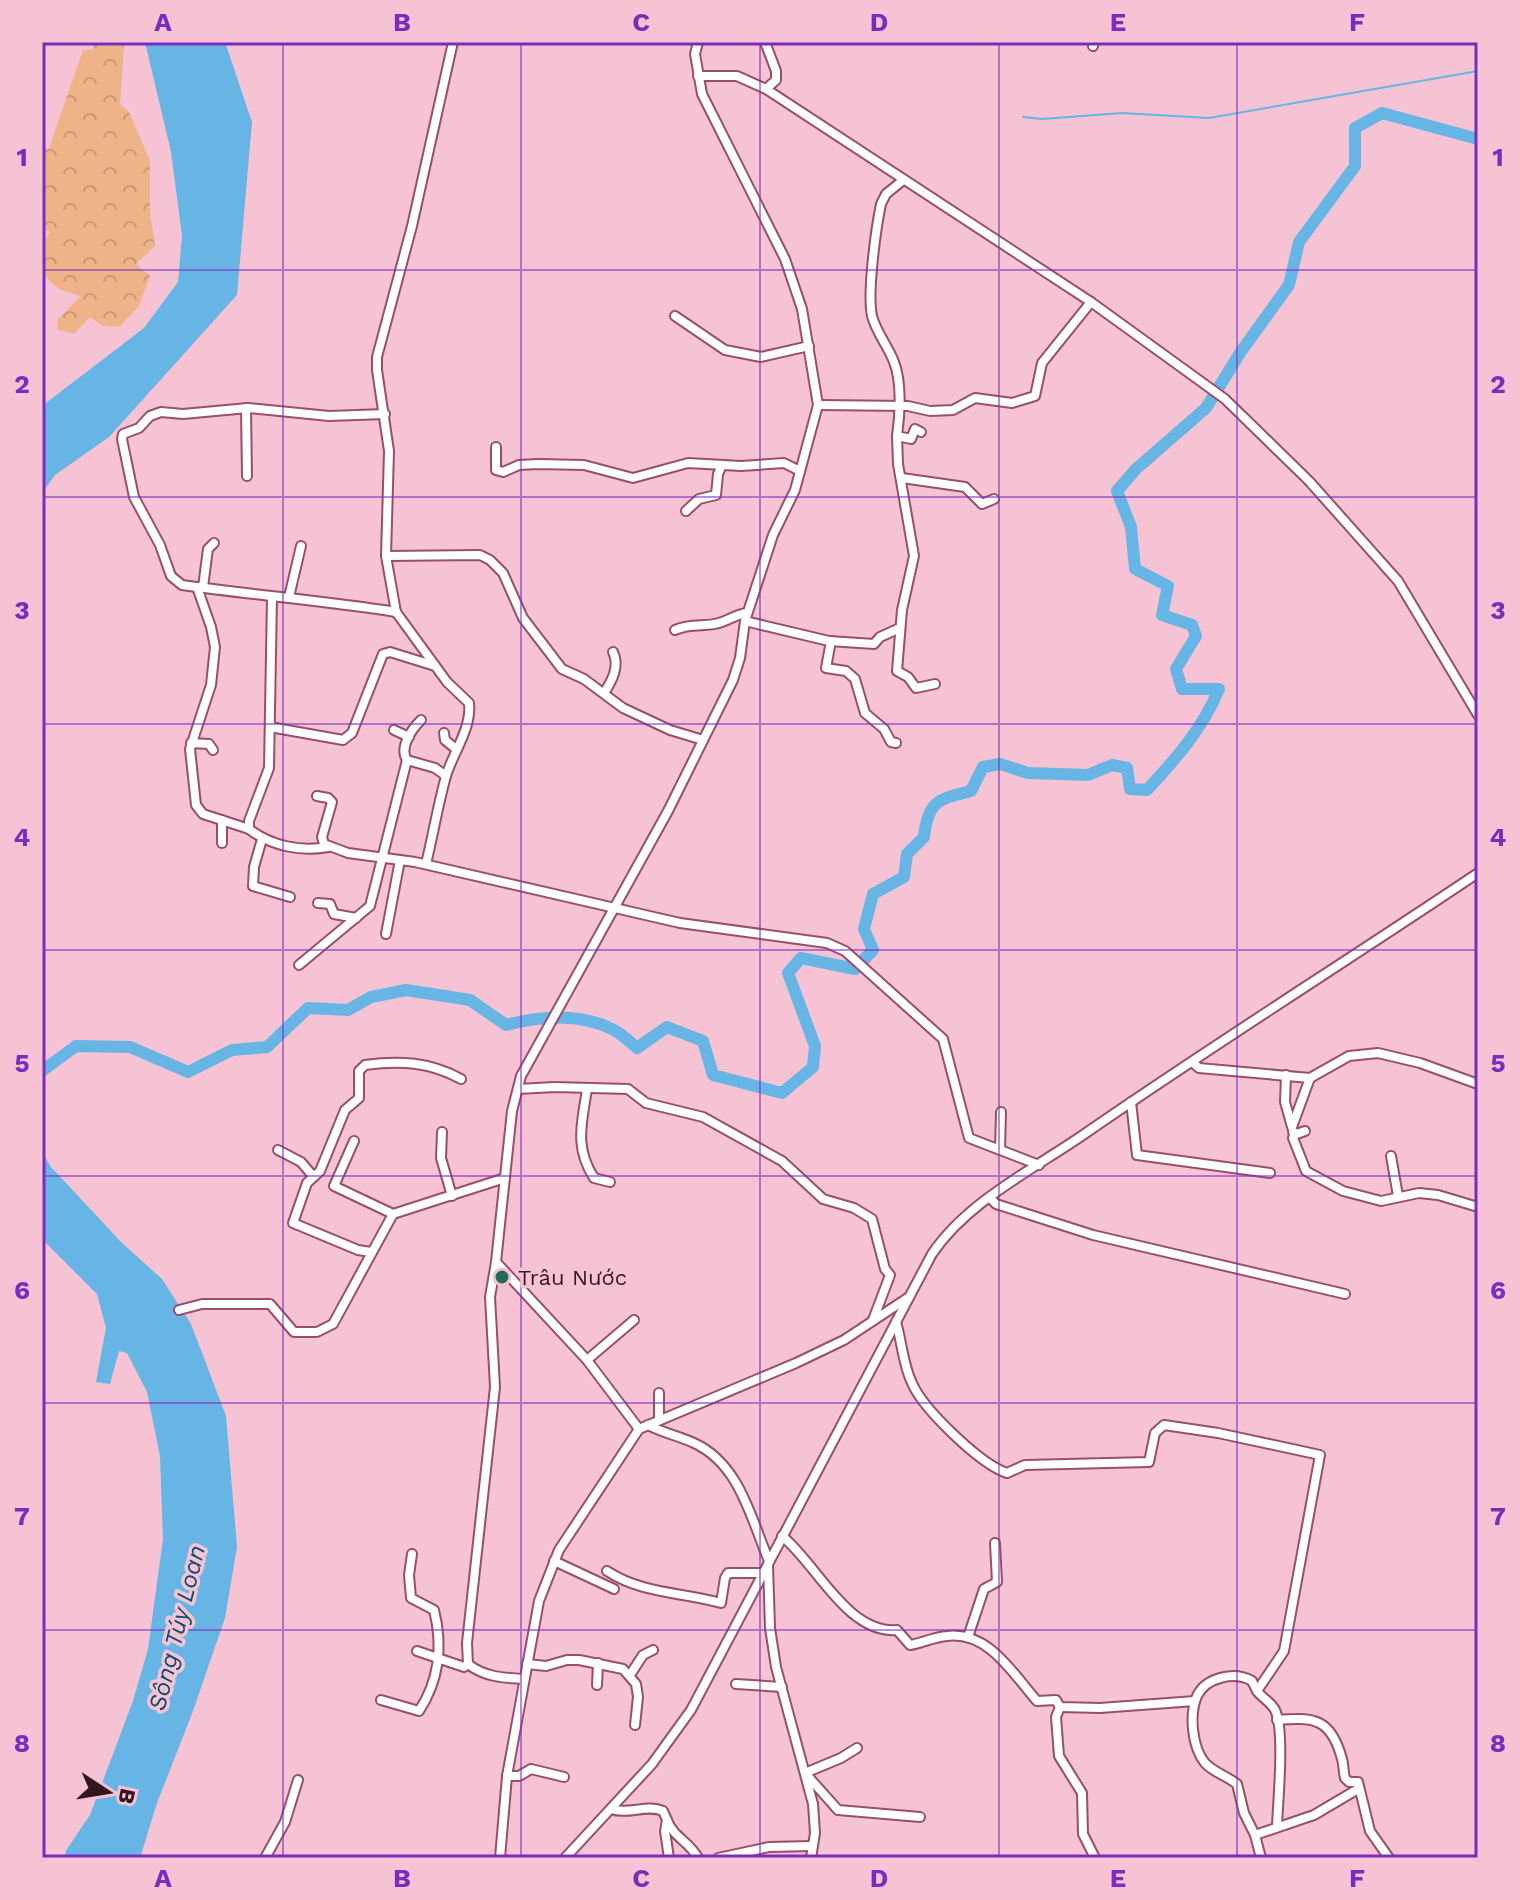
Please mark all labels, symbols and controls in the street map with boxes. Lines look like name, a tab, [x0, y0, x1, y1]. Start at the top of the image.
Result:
text: A	[154, 7, 172, 37]
text: B	[393, 7, 411, 37]
text: C	[632, 7, 650, 37]
text: D	[870, 7, 888, 37]
text: E	[1110, 7, 1126, 37]
text: F	[1349, 7, 1365, 37]
text: 1	[16, 142, 28, 172]
text: 1	[1492, 142, 1504, 172]
text: 2	[14, 369, 30, 399]
text: 2	[1490, 369, 1506, 399]
text: 3	[14, 595, 30, 625]
text: 3	[1490, 595, 1506, 625]
text: 4	[14, 822, 31, 852]
text: 4	[1490, 822, 1507, 852]
text: 5	[14, 1048, 30, 1078]
text: 5	[1490, 1048, 1506, 1078]
place label: Trâu Nước	[518, 1265, 627, 1290]
marker: Trâu Nước	[493, 1268, 511, 1286]
text: 6	[14, 1275, 30, 1305]
text: 6	[1490, 1275, 1506, 1305]
text: 7	[14, 1501, 30, 1531]
text: 7	[1490, 1501, 1506, 1531]
water label: Sông Túy Loan	[143, 1542, 211, 1714]
text: 8	[14, 1728, 30, 1758]
text: 8	[1490, 1728, 1506, 1758]
north arrow	[68, 1752, 148, 1832]
text: B	[113, 1786, 141, 1806]
text: A	[154, 1863, 172, 1893]
text: B	[393, 1863, 411, 1893]
text: C	[632, 1863, 650, 1893]
text: D	[870, 1863, 888, 1893]
text: E	[1110, 1863, 1126, 1893]
text: F	[1349, 1863, 1365, 1893]

